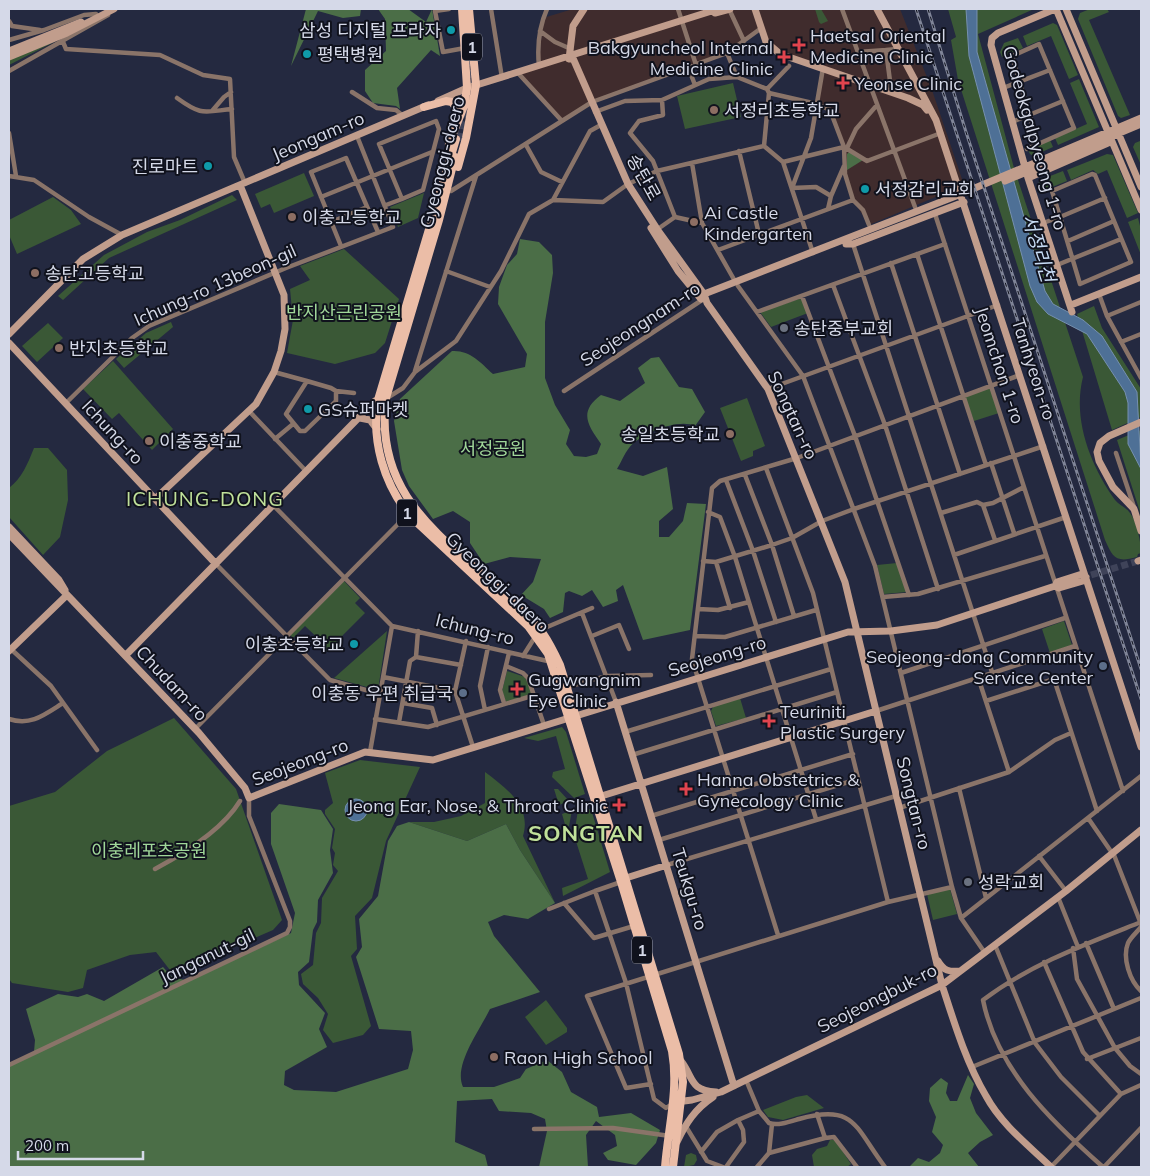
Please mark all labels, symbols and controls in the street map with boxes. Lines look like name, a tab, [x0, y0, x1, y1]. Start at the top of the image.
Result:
place label: 삼성 디지털 프라자	[299, 19, 441, 42]
marker: 삼성 디지털 프라자	[445, 24, 457, 36]
place label: Haetsal Oriental Medicine Clinic	[810, 24, 946, 68]
road number: 1	[462, 34, 482, 61]
place label: Bakgyuncheol Internal Medicine Clinic	[588, 36, 773, 80]
marker: Haetsal Oriental Medicine Clinic	[792, 38, 806, 52]
place label: 평택병원	[317, 43, 383, 66]
street label: Godeokgalpyeong 1-ro	[998, 43, 1072, 233]
marker: 평택병원	[301, 48, 313, 60]
marker: Bakgyuncheol Internal Medicine Clinic	[777, 50, 791, 64]
place label: Yeonse Clinic	[853, 72, 962, 95]
marker: Yeonse Clinic	[836, 76, 850, 90]
street label: Gyeonggi-daero	[414, 94, 470, 230]
place label: 서정리초등학교	[724, 99, 840, 122]
marker: 서정리초등학교	[708, 104, 720, 116]
street label: Jeongam-ro	[268, 106, 368, 166]
street label: 송탄로	[622, 150, 666, 204]
place label: 진로마트	[132, 155, 198, 178]
marker: 진로마트	[202, 160, 214, 172]
place label: 서정감리교회	[875, 178, 974, 201]
marker: 서정감리교회	[859, 183, 871, 195]
place label: Ai Castle Kindergarten	[704, 201, 812, 245]
place label: 이충고등학교	[302, 206, 401, 229]
marker: 이충고등학교	[286, 211, 298, 223]
water label: 서정리천	[1017, 211, 1061, 286]
marker: Ai Castle Kindergarten	[688, 216, 700, 228]
street label: Ichung-ro 13beon-gil	[130, 239, 300, 331]
place label: 송탄고등학교	[45, 262, 144, 285]
marker: 송탄고등학교	[29, 267, 41, 279]
street label: Seojeongnam-ro	[576, 277, 704, 371]
park label: 반지산근린공원	[286, 301, 402, 324]
street label: Jeomchon 1-ro	[970, 303, 1030, 427]
street label: Tanhyeon-ro	[1007, 315, 1061, 423]
place label: 송탄중부교회	[794, 317, 893, 340]
marker: 송탄중부교회	[778, 322, 790, 334]
place label: 반지초등학교	[69, 337, 168, 360]
marker: 반지초등학교	[53, 342, 65, 354]
street label: Songtan-ro	[763, 367, 823, 463]
street label: Ichung-ro	[77, 395, 149, 469]
place label: GS슈퍼마켓	[318, 398, 409, 421]
marker: GS슈퍼마켓	[302, 403, 314, 415]
place label: 송일초등학교	[621, 423, 720, 446]
marker: 송일초등학교	[724, 428, 736, 440]
place label: 이충중학교	[159, 430, 242, 453]
marker: 이충중학교	[143, 435, 155, 447]
park label: 서정공원	[460, 437, 526, 460]
district label: ICHUNG-DONG	[126, 486, 284, 511]
road number: 1	[397, 499, 417, 526]
street label: Gyeonggi-daero	[441, 527, 555, 637]
street label: Ichung-ro	[433, 608, 517, 650]
street label: Seojeong-ro	[665, 630, 769, 682]
place label: 이충초등학교	[245, 633, 344, 656]
marker: 이충초등학교	[348, 638, 360, 650]
street label: Chudam-ro	[131, 640, 213, 726]
place label: Seojeong-dong Community Service Center	[866, 645, 1093, 689]
marker: Seojeong-dong Community Service Center	[1097, 660, 1109, 672]
place label: Gugwangnim Eye Clinic	[528, 668, 641, 712]
place label: 이충동 우편 취급국	[311, 682, 453, 705]
marker: Gugwangnim Eye Clinic	[510, 682, 524, 696]
marker: 이충동 우편 취급국	[457, 687, 469, 699]
place label: Teuriniti Plastic Surgery	[780, 700, 906, 744]
marker: Teuriniti Plastic Surgery	[762, 714, 776, 728]
street label: Seojeong-ro	[249, 733, 351, 791]
street label: Songtan-ro	[891, 754, 937, 852]
place label: Hanna Obstetrics & Gynecology Clinic	[697, 768, 860, 812]
marker: Hanna Obstetrics & Gynecology Clinic	[679, 782, 693, 796]
place label: Jeong Ear, Nose, & Throat Clinic	[347, 794, 608, 817]
marker: Jeong Ear, Nose, & Throat Clinic	[612, 798, 626, 812]
district label: SONGTAN	[528, 819, 644, 847]
park label: 이충레포츠공원	[91, 839, 207, 862]
street label: Teukgu-ro	[667, 845, 713, 933]
place label: 성락교회	[978, 871, 1044, 894]
marker: 성락교회	[962, 876, 974, 888]
street label: Janganut-gil	[156, 923, 258, 989]
road number: 1	[632, 936, 652, 964]
street label: Seojeongbuk-ro	[813, 958, 941, 1038]
place label: Raon High School	[504, 1046, 652, 1069]
marker: Raon High School	[488, 1051, 500, 1063]
scale bar	[18, 1128, 142, 1160]
text: 200 m	[25, 1136, 69, 1155]

